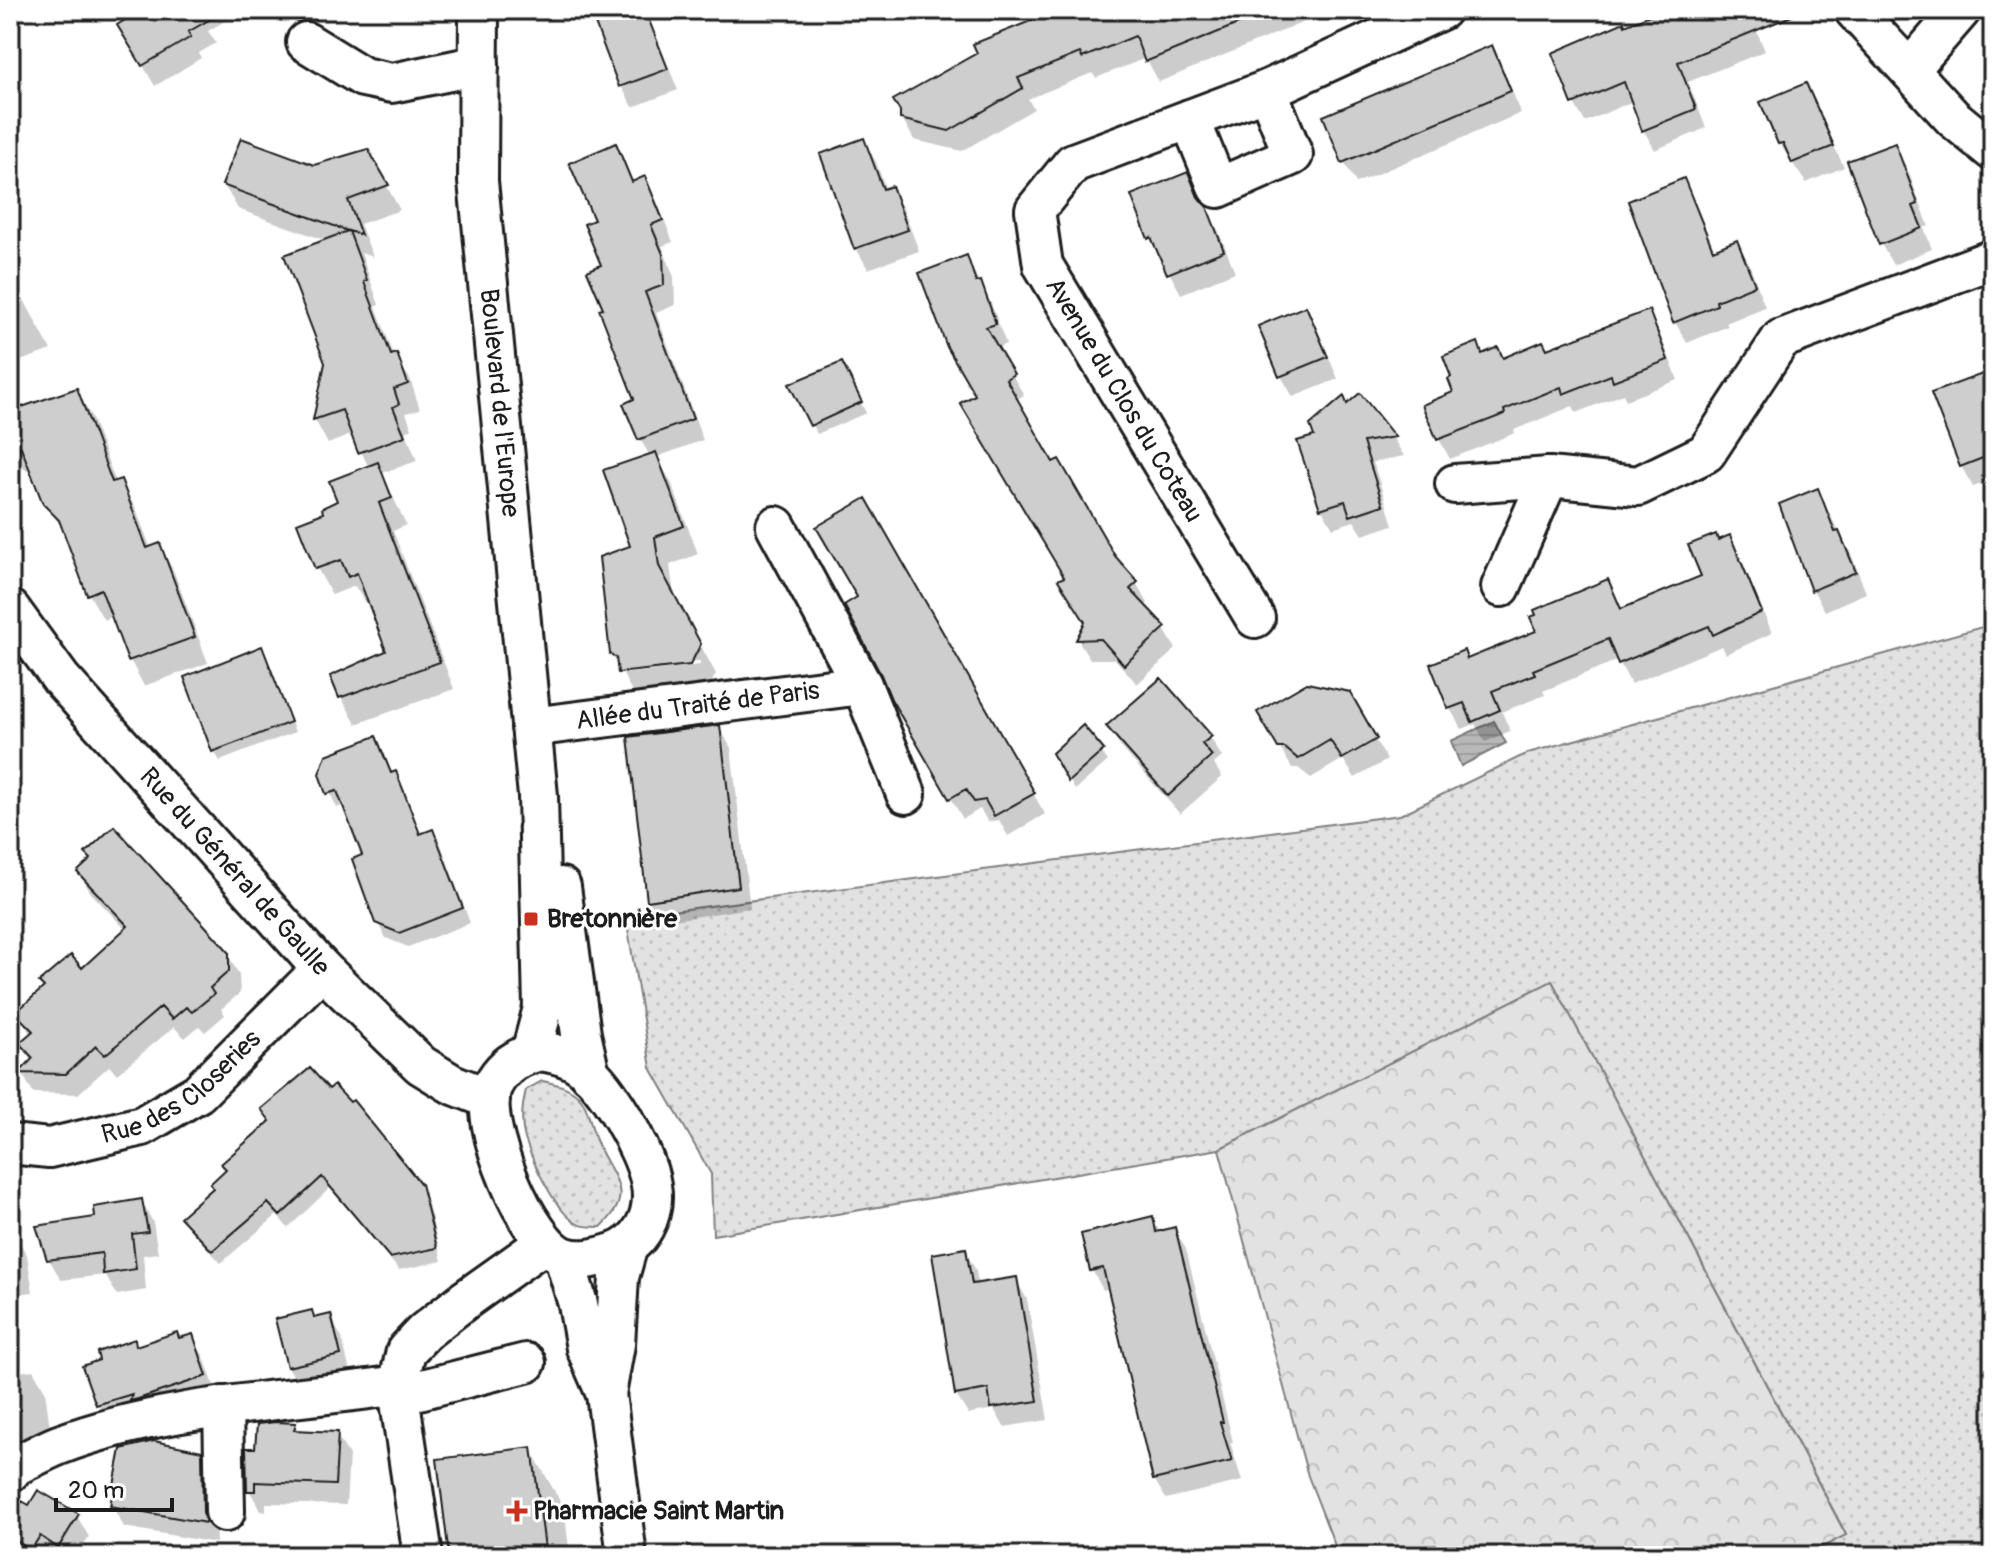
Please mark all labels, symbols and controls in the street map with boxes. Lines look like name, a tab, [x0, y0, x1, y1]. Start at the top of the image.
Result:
street label: Avenue du Clos du Coteau	[1038, 272, 1210, 528]
street label: Boulevard de l'Europe	[473, 287, 527, 519]
street label: Allée du Traité de Paris	[574, 674, 822, 737]
street label: Rue du Général de Gaulle	[132, 761, 337, 983]
place label: Bretonnière	[547, 903, 678, 935]
marker: Bretonnière	[522, 910, 540, 928]
street label: Rue des Closeries	[98, 1023, 268, 1151]
scale bar	[56, 1462, 172, 1512]
text: 20 m	[68, 1476, 124, 1505]
place label: Pharmacie Saint Martin	[533, 1495, 785, 1527]
marker: Pharmacie Saint Martin	[508, 1502, 526, 1520]

